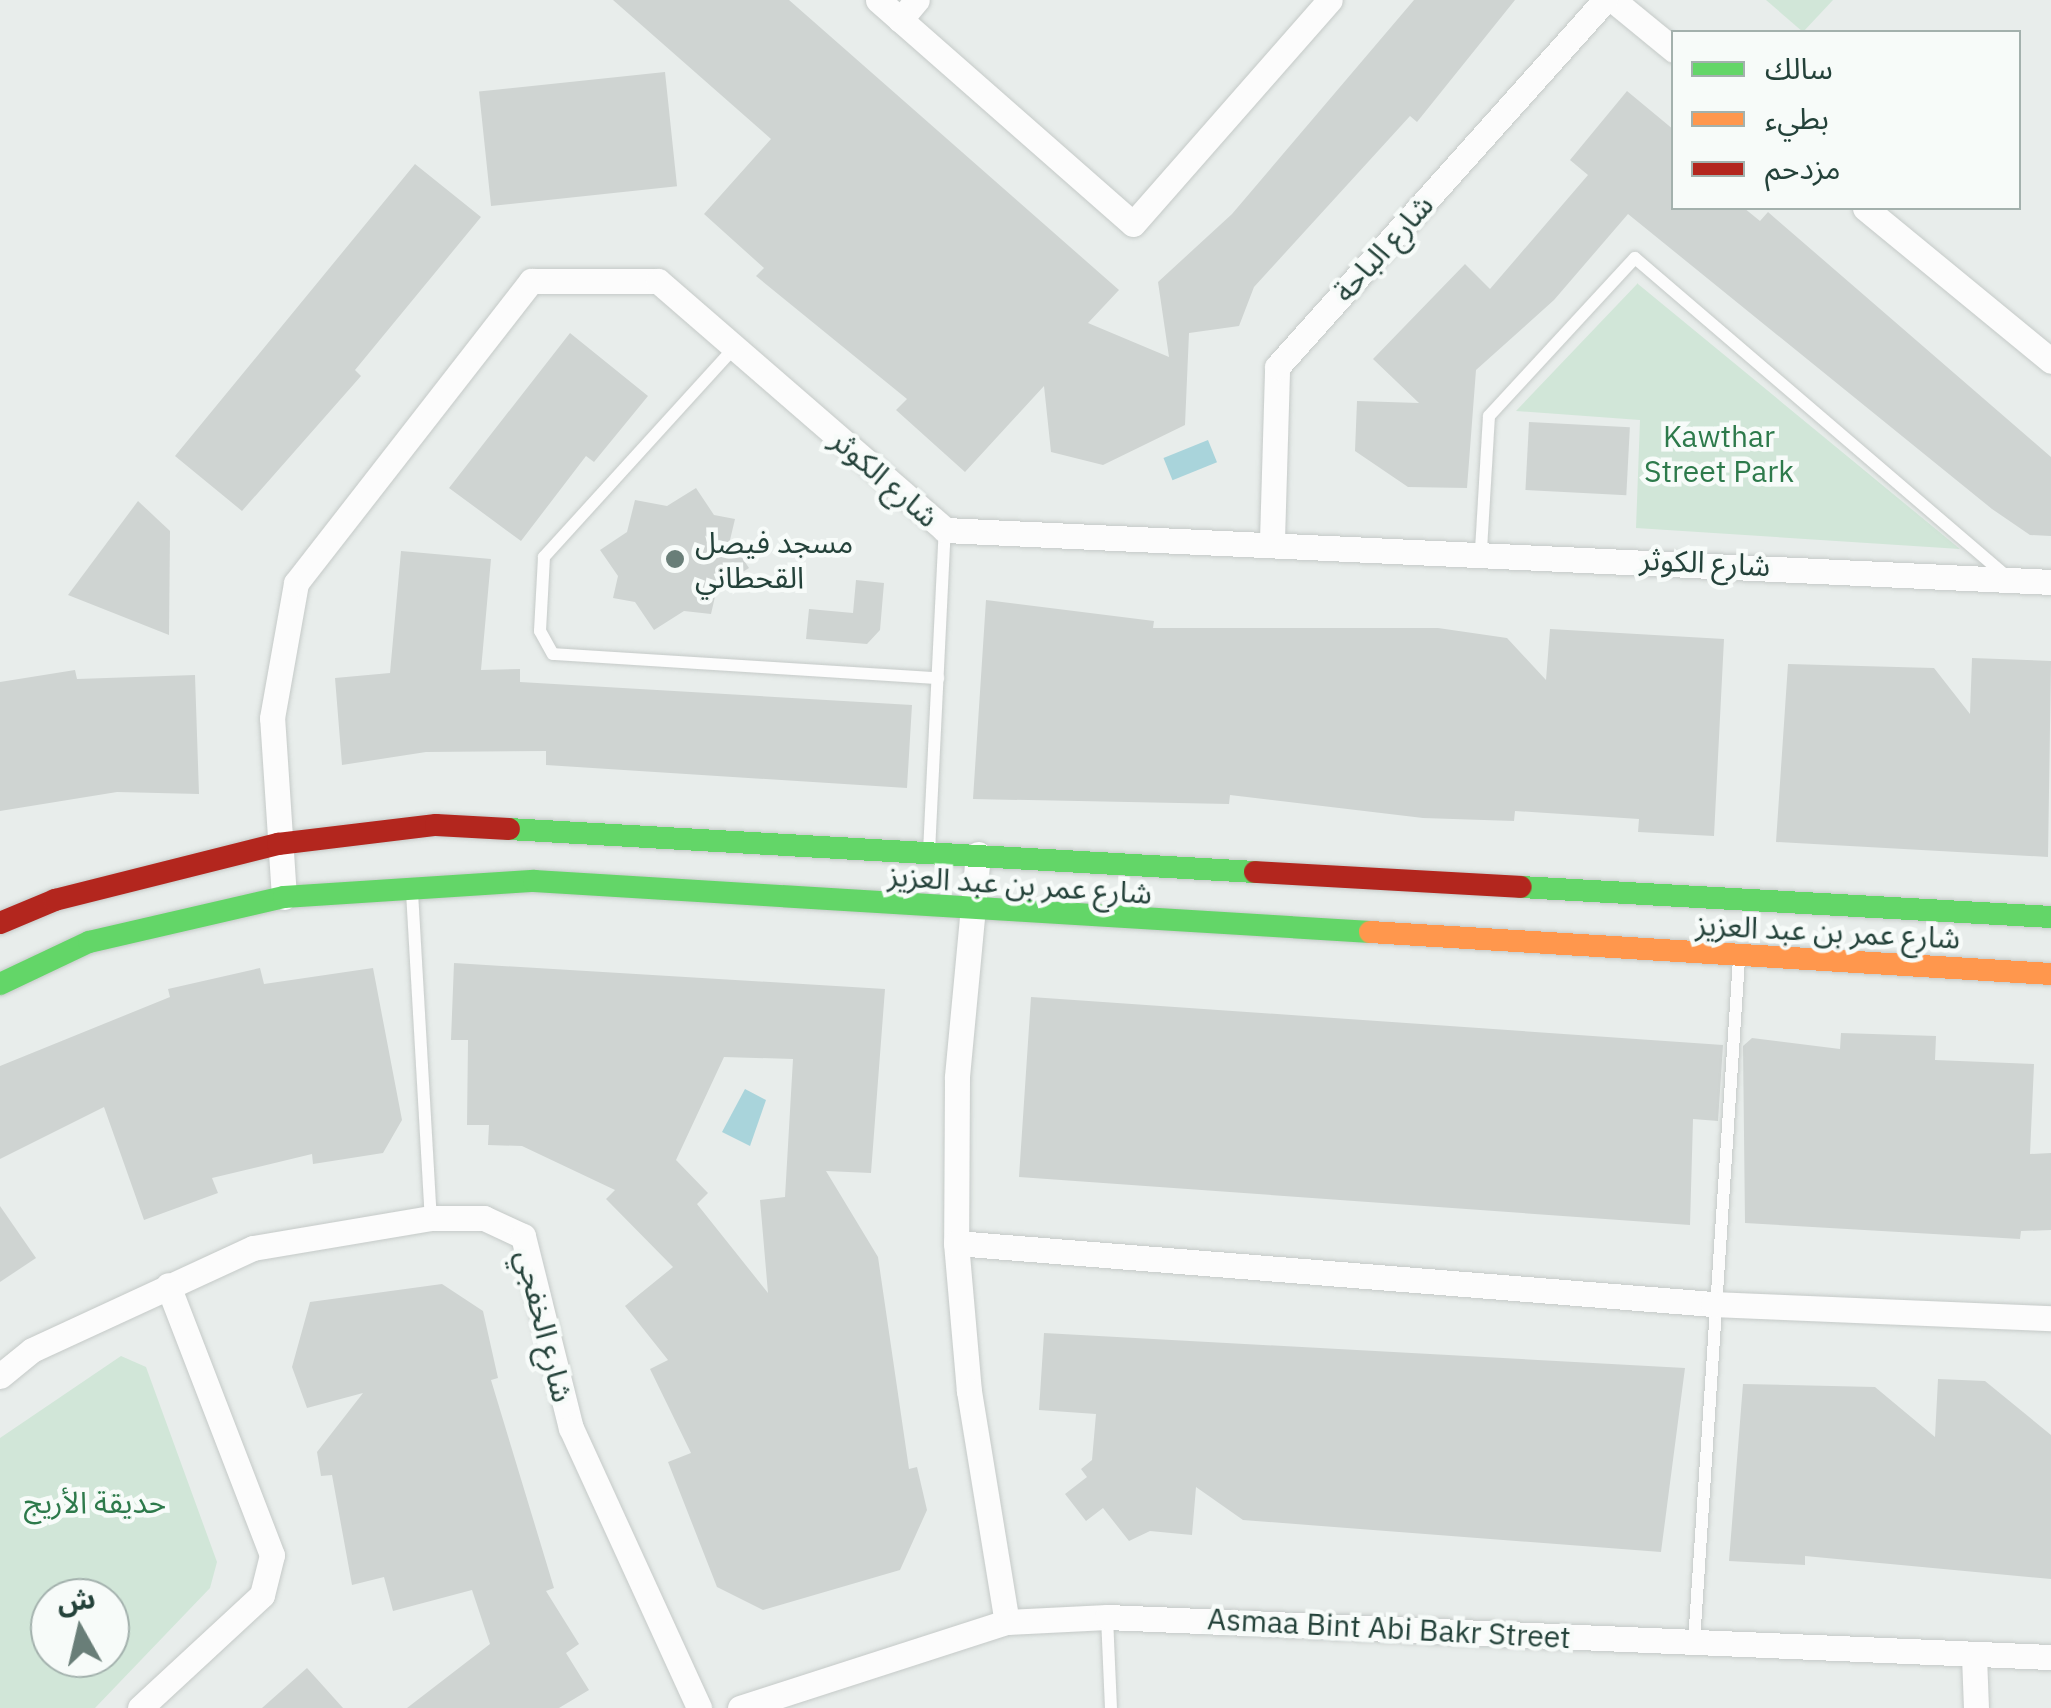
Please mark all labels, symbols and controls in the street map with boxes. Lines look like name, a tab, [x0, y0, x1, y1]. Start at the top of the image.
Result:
legend	[1671, 30, 2021, 210]
text: سالك	[1765, 48, 1833, 87]
text: بطيء	[1765, 98, 1829, 137]
text: مزدحم	[1765, 148, 1841, 187]
street label: شارع الباحة	[1326, 187, 1440, 309]
park label: Kawthar Street Park	[1644, 418, 1794, 488]
street label: شارع الكوثر	[824, 422, 946, 534]
place label: مسجد فيصل القحطاني	[695, 524, 853, 594]
street label: شارع الكوثر	[1639, 541, 1771, 583]
marker: مسجد فيصل القحطاني	[664, 548, 686, 570]
street label: شارع عمر بن عبد العزيز	[887, 857, 1153, 911]
street label: شارع عمر بن عبد العزيز	[1695, 906, 1961, 956]
street label: شارع الخفجي	[509, 1246, 581, 1406]
park label: حديقة الأريج	[24, 1484, 166, 1520]
north arrow	[30, 1578, 130, 1678]
text: ش	[54, 1579, 98, 1621]
street label: Asmaa Bint Abi Bakr Street	[1206, 1601, 1572, 1655]

